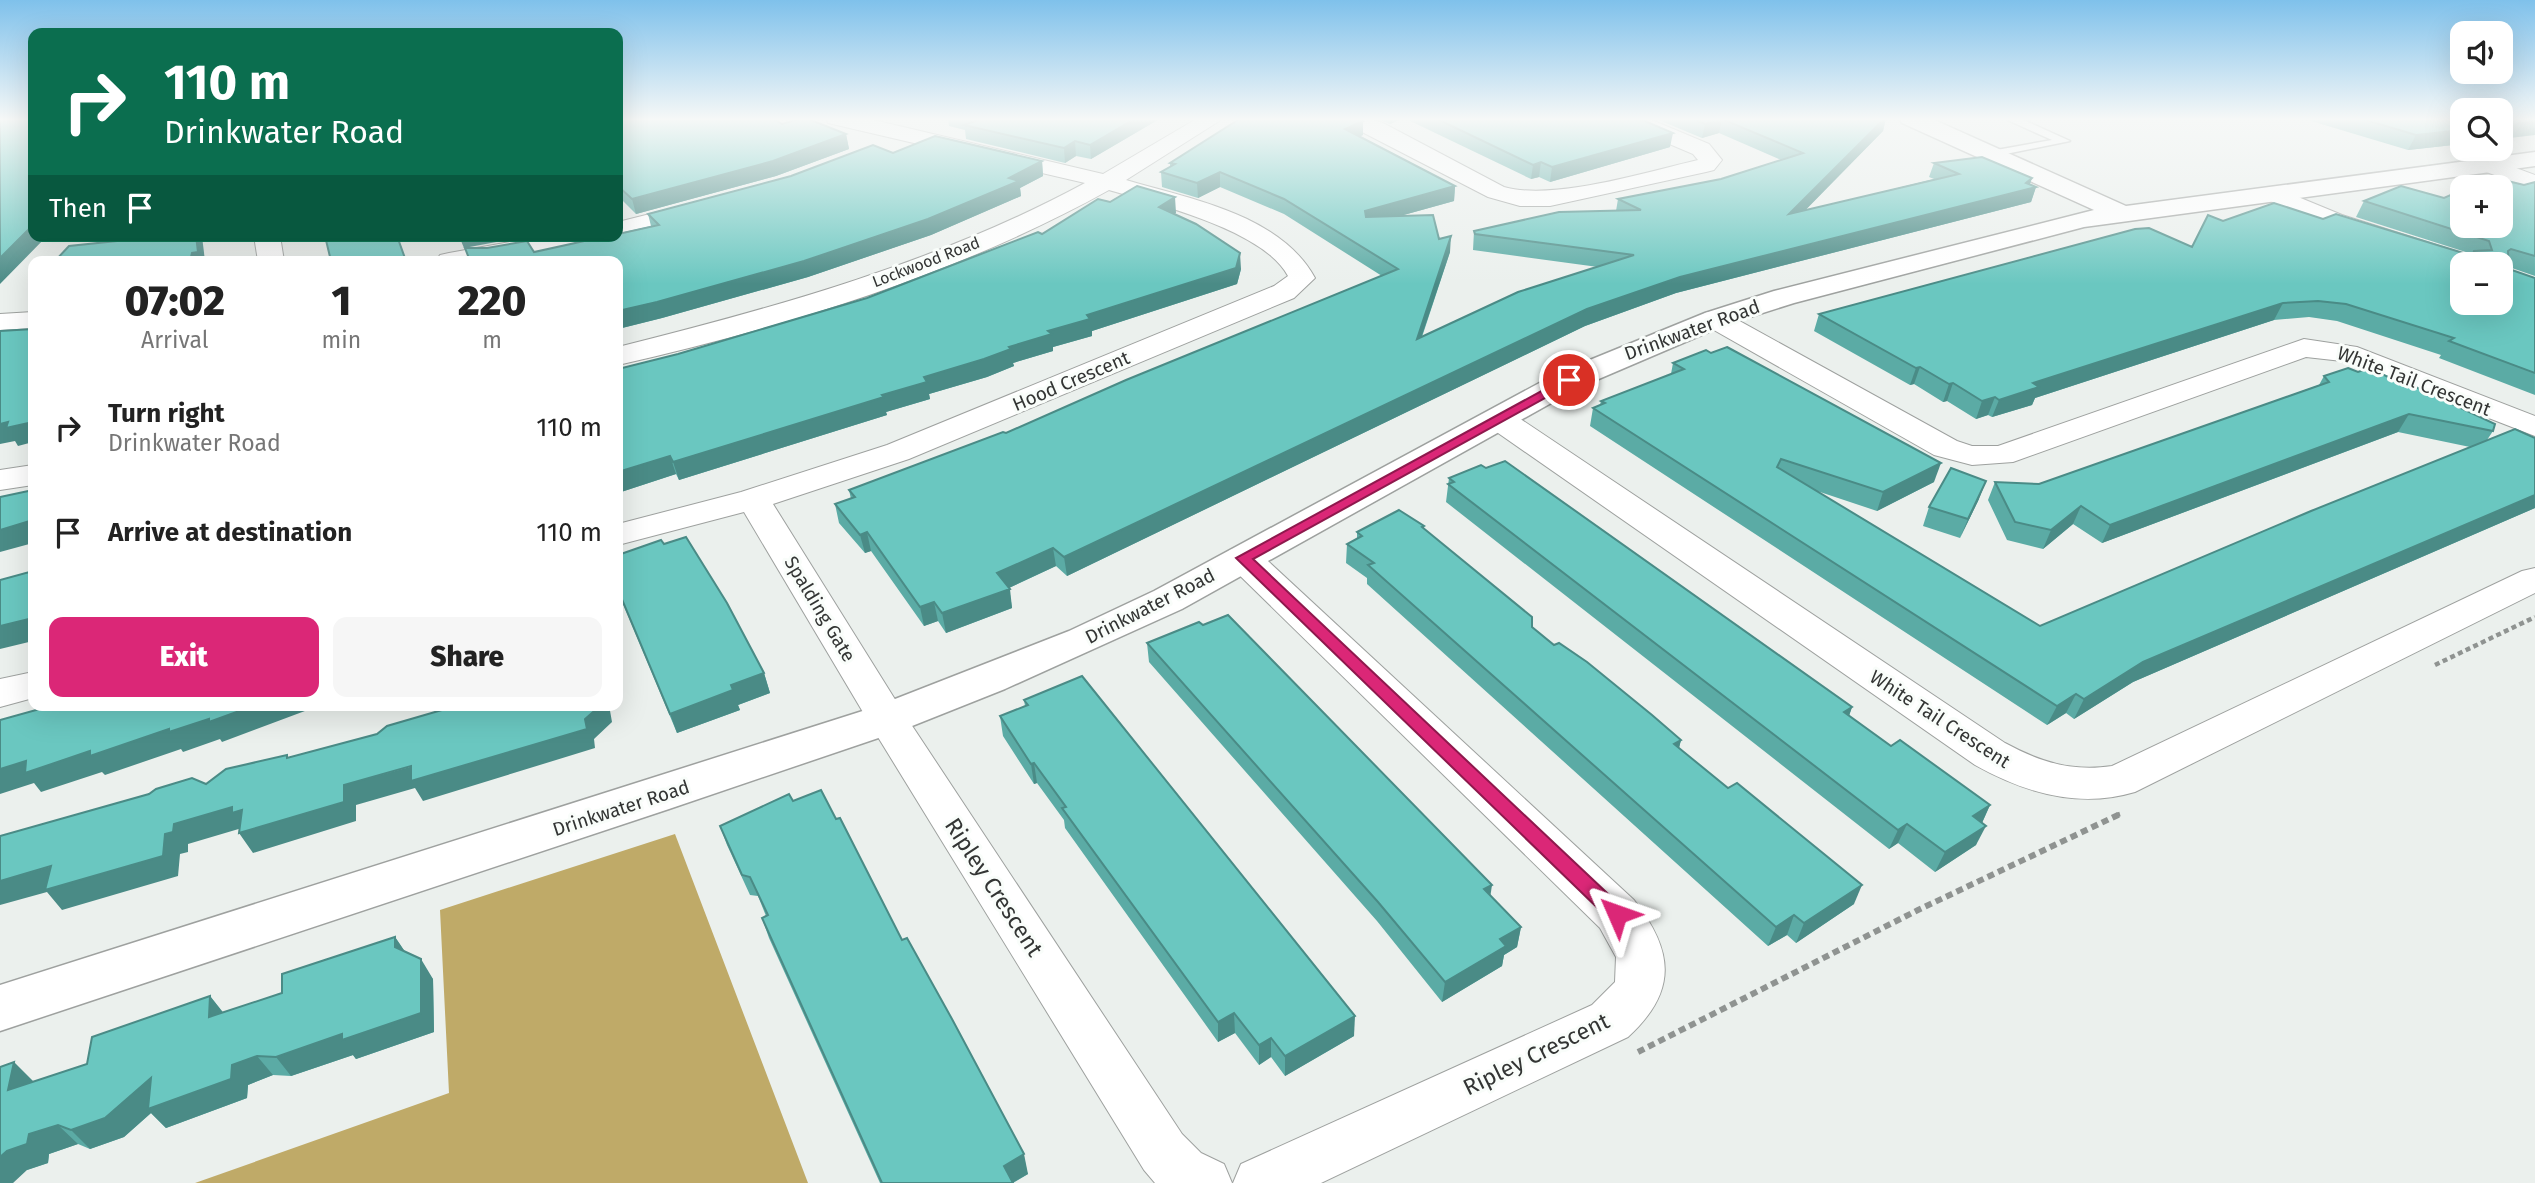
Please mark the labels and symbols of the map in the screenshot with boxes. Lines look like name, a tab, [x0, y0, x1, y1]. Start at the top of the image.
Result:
street label: Lockwood Road	[870, 233, 982, 291]
street label: Drinkwater Road	[1621, 295, 1763, 365]
street label: White Tail Crescent	[2334, 341, 2494, 421]
street label: Hood Crescent	[1009, 346, 1133, 416]
pin	[1539, 350, 1599, 410]
street label: Spalding Gate	[779, 552, 861, 666]
street label: Drinkwater Road	[1081, 563, 1219, 649]
street label: White Tail Crescent	[1866, 665, 2015, 773]
street label: Drinkwater Road	[550, 775, 692, 841]
street label: Ripley Crescent	[939, 813, 1050, 962]
position arrow	[1580, 877, 1654, 951]
street label: Ripley Crescent	[1458, 1006, 1614, 1102]

